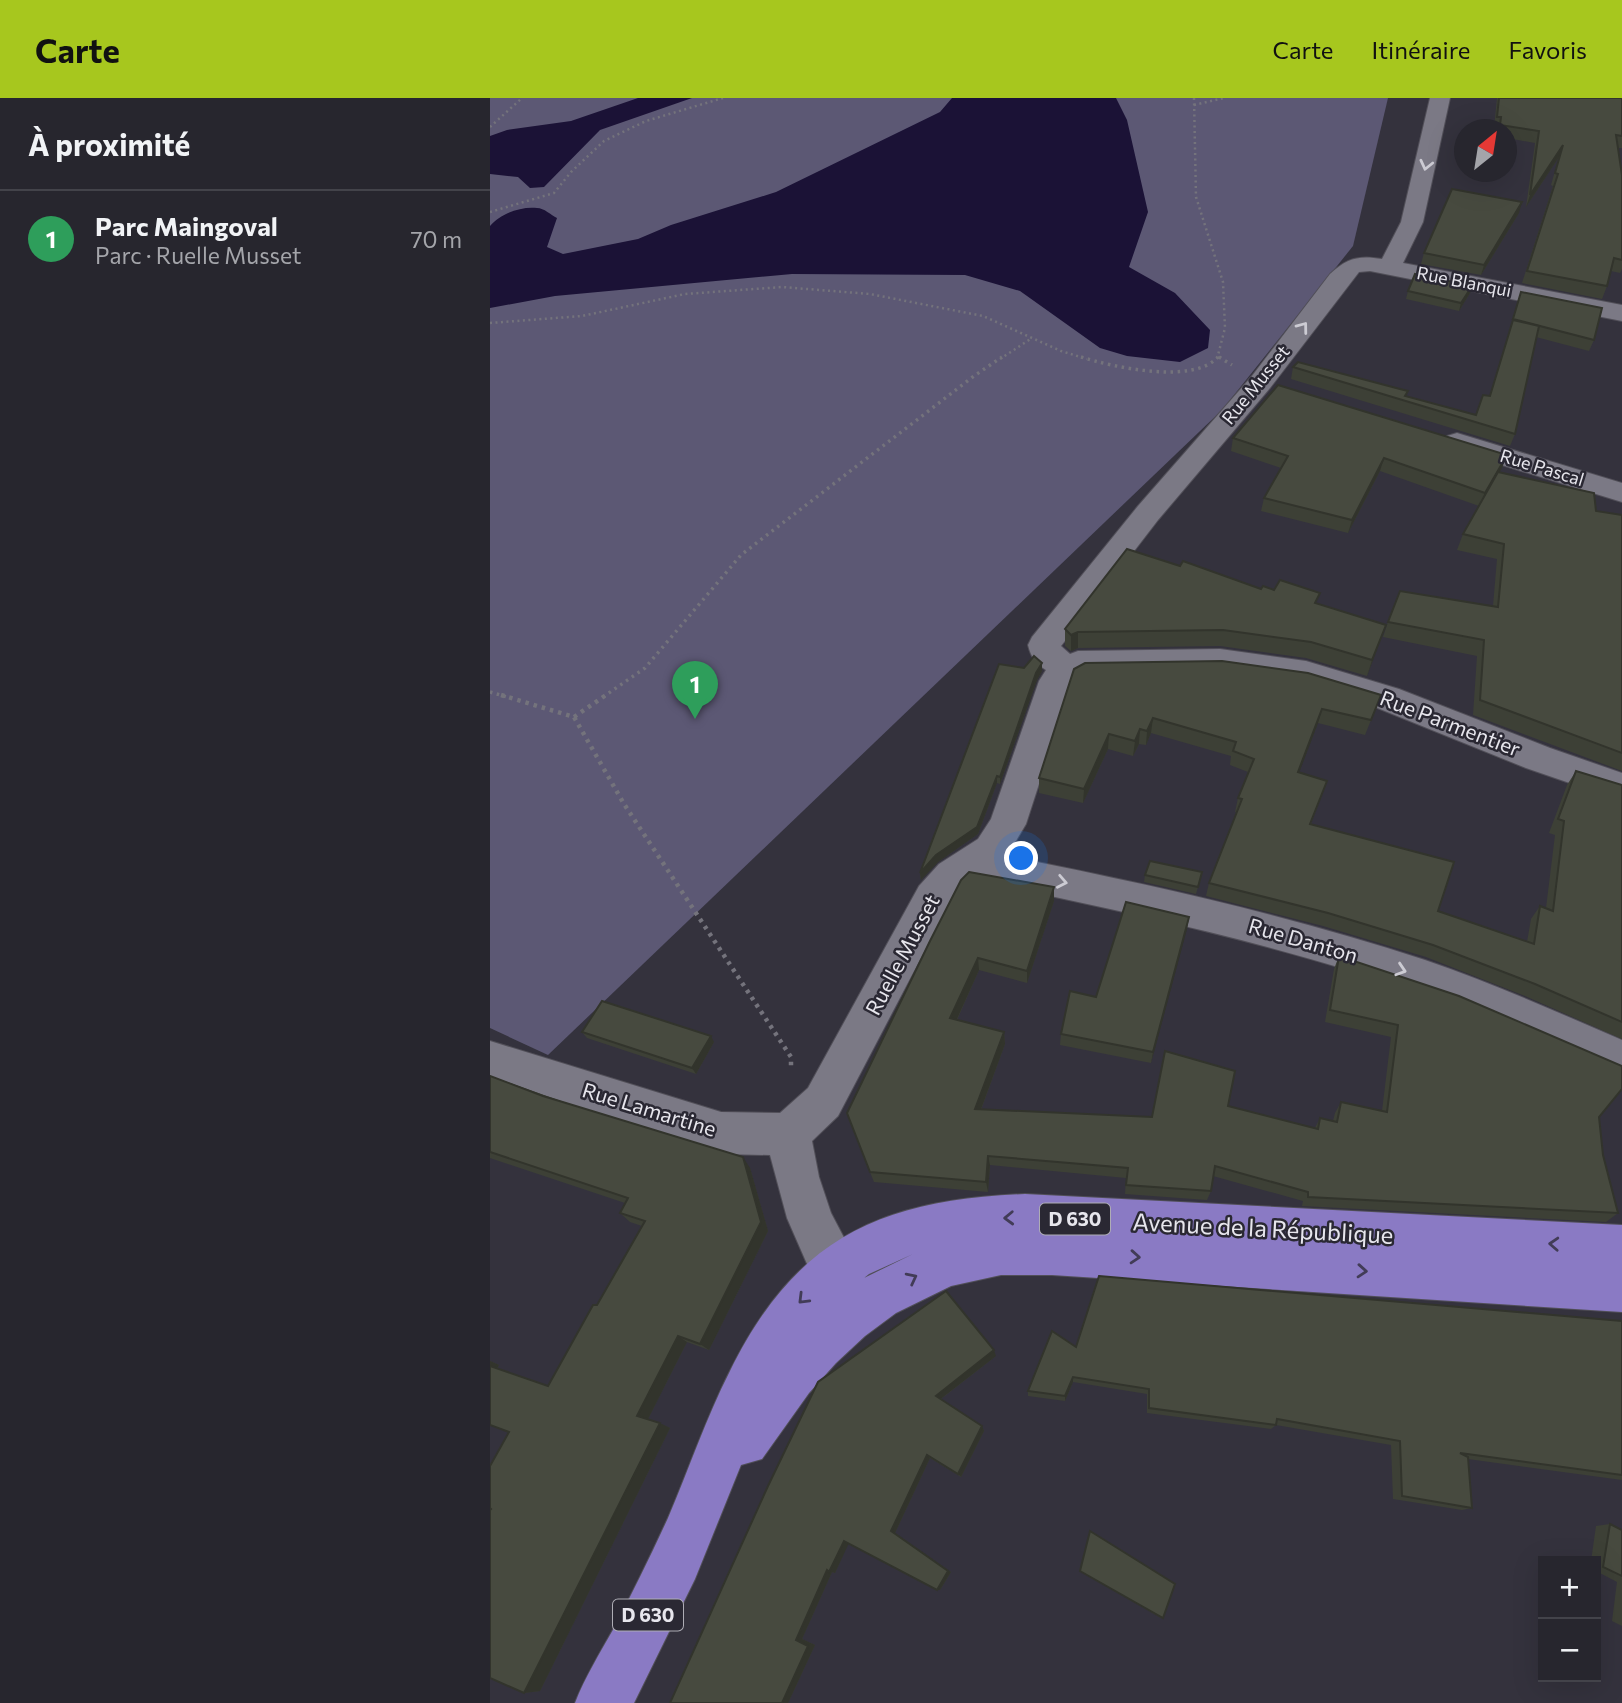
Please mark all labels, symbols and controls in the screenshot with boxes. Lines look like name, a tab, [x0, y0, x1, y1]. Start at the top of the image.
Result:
text: Carte	[35, 29, 120, 70]
text: Carte	[1273, 35, 1334, 64]
text: Itinéraire	[1372, 35, 1471, 64]
text: Favoris	[1509, 35, 1587, 64]
north arrow	[1454, 119, 1517, 182]
text: À proximité	[28, 125, 190, 162]
one-way arrow	[1419, 159, 1434, 171]
text: Parc Maingoval	[95, 210, 278, 241]
text: 1	[46, 225, 56, 253]
text: 70 m	[410, 225, 462, 253]
text: Parc · Ruelle Musset	[95, 241, 301, 269]
street label: Rue Blanqui	[1415, 261, 1513, 301]
one-way arrow	[1294, 323, 1307, 335]
street label: Rue Musset	[1217, 340, 1294, 428]
street label: Rue Pascal	[1498, 444, 1587, 490]
pin: 1	[672, 661, 718, 719]
street label: Rue Parmentier	[1377, 684, 1524, 761]
your location	[1004, 841, 1038, 875]
one-way arrow	[1056, 874, 1068, 889]
street label: Ruelle Musset	[859, 890, 944, 1019]
street label: Rue Danton	[1246, 912, 1361, 967]
one-way arrow	[1394, 962, 1406, 976]
street label: Rue Lamartine	[580, 1076, 719, 1141]
road number: D 630	[1040, 1204, 1110, 1234]
street label: Avenue de la République	[1132, 1206, 1394, 1249]
one-way arrow	[1003, 1210, 1014, 1225]
one-way arrow	[1548, 1237, 1559, 1252]
one-way arrow	[1130, 1249, 1141, 1264]
one-way arrow	[1357, 1263, 1368, 1278]
one-way arrow	[905, 1272, 917, 1286]
one-way arrow	[798, 1291, 811, 1304]
map controls	[1538, 1556, 1601, 1682]
button: +	[1538, 1556, 1601, 1619]
road number: D 630	[613, 1600, 683, 1630]
button: −	[1538, 1619, 1601, 1682]

